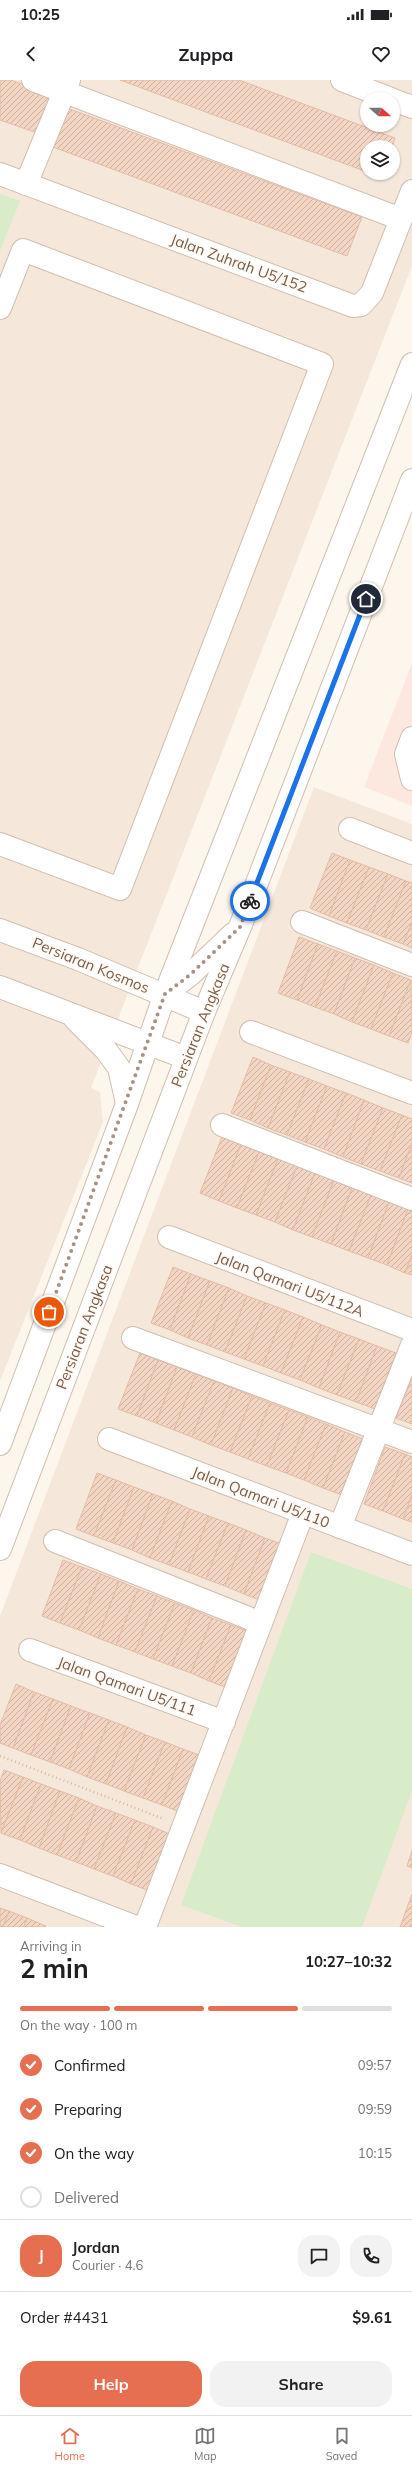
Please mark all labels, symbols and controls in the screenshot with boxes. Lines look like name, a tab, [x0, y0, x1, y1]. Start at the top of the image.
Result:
text: 10:25	[20, 5, 60, 24]
icon: back	[20, 43, 42, 65]
text: Zuppa	[179, 43, 233, 66]
icon: heart	[370, 43, 392, 65]
north arrow	[360, 92, 400, 132]
map controls	[360, 92, 400, 180]
button: layers	[360, 140, 400, 180]
street label: Jalan Zuhrah U5/152	[168, 229, 310, 297]
pin	[349, 582, 383, 616]
icon: home	[355, 588, 377, 610]
courier	[230, 881, 270, 921]
icon: bike	[239, 890, 261, 912]
street label: Persiaran Kosmos	[30, 933, 152, 997]
street label: Persiaran Angkasa	[166, 960, 234, 1090]
street label: Jalan Qamari U5/112A	[213, 1247, 367, 1321]
street label: Persiaran Angkasa	[51, 1262, 117, 1392]
pin	[32, 1295, 66, 1329]
icon: bag	[38, 1301, 60, 1323]
street label: Jalan Qamari U5/110	[189, 1462, 333, 1532]
street label: Jalan Qamari U5/111	[55, 1652, 199, 1720]
text: Arriving in	[20, 1938, 82, 1954]
text: 2 min	[20, 1952, 89, 1985]
text: 10:27–10:32	[305, 1952, 392, 1971]
text: On the way · 100 m	[20, 2017, 137, 2033]
icon: check	[20, 2054, 42, 2076]
text: Confirmed	[54, 2056, 125, 2075]
text: 09:57	[358, 2057, 392, 2073]
icon: check	[20, 2098, 42, 2120]
text: Preparing	[54, 2100, 122, 2119]
text: 09:59	[358, 2101, 392, 2117]
icon: check	[20, 2142, 42, 2164]
text: On the way	[54, 2144, 134, 2163]
text: 10:15	[358, 2145, 392, 2161]
text: Delivered	[54, 2188, 119, 2207]
button: chat	[298, 2235, 340, 2277]
button: phone	[350, 2235, 392, 2277]
text: Jordan	[72, 2238, 120, 2257]
text: J	[38, 2246, 44, 2265]
text: Courier · 4.6	[72, 2257, 143, 2273]
text: Order #4431	[20, 2308, 108, 2327]
text: $9.61	[352, 2308, 392, 2327]
button: Help	[20, 2361, 202, 2407]
button: Share	[210, 2361, 392, 2407]
tab: Home	[55, 2425, 85, 2463]
tab: Map	[194, 2425, 217, 2463]
tab: Saved	[326, 2425, 357, 2463]

